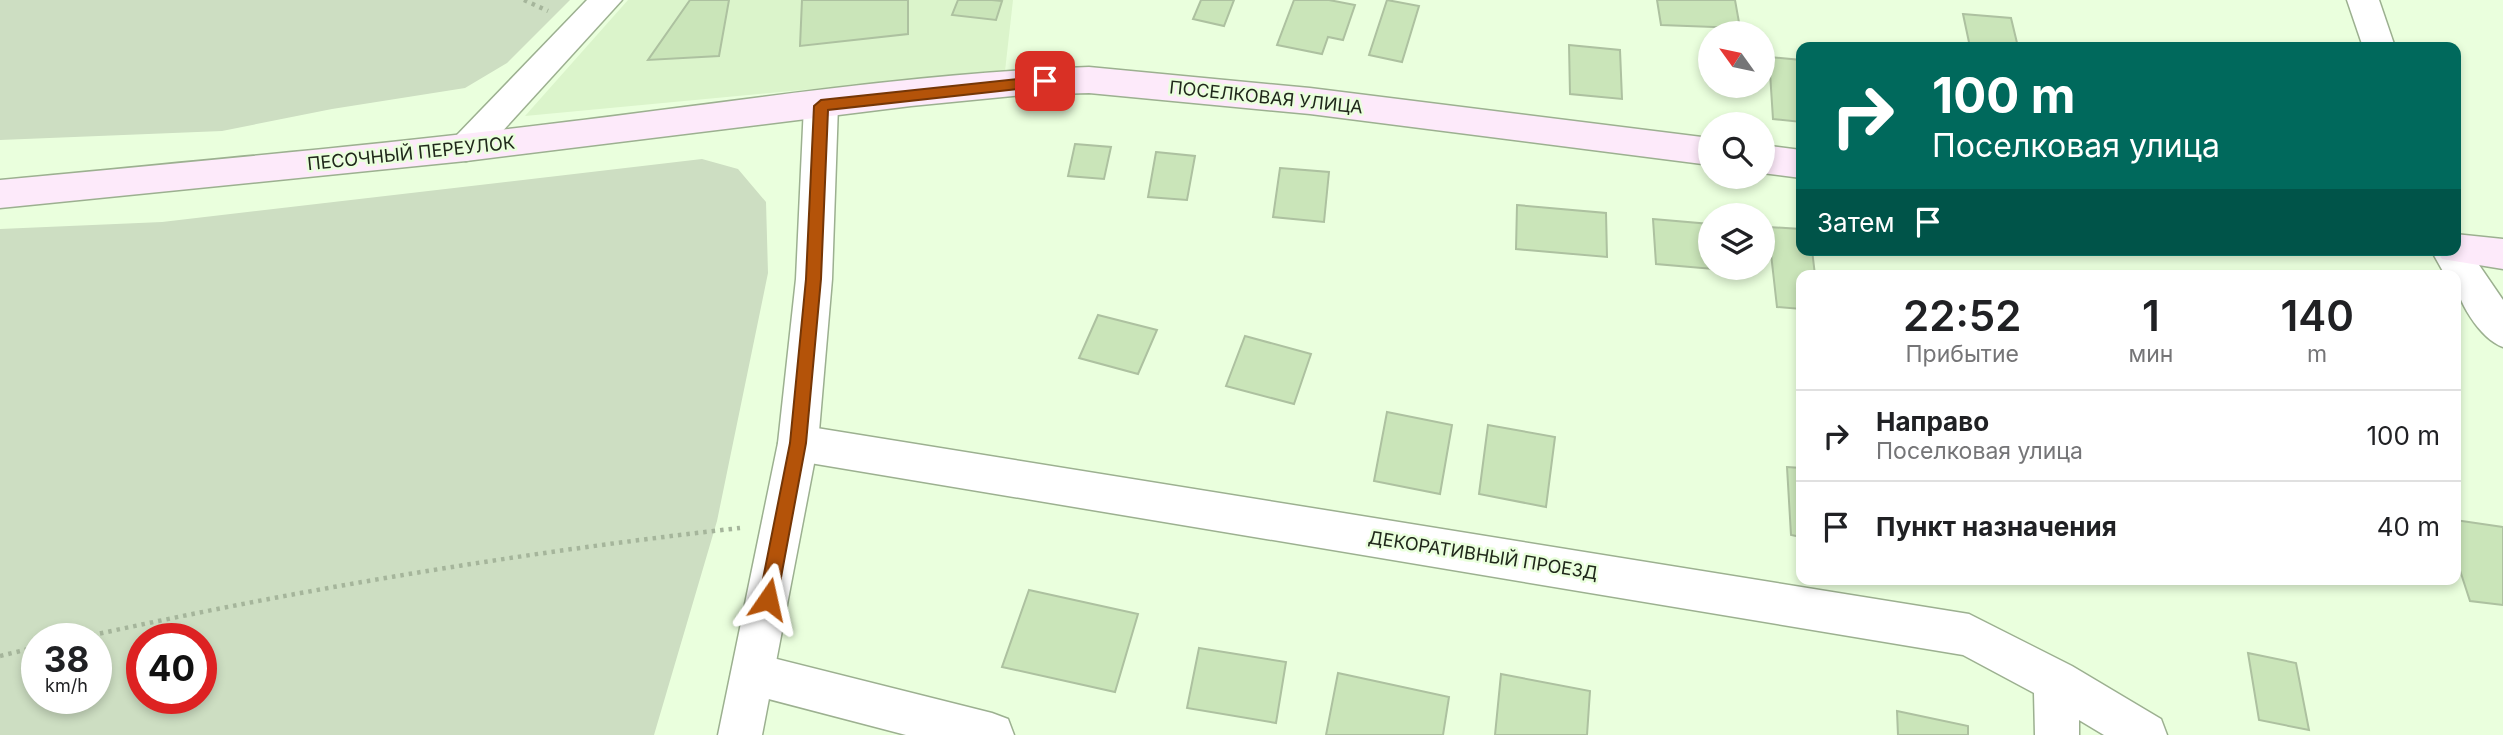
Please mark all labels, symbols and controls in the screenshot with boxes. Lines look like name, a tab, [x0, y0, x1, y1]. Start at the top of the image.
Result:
north arrow	[1698, 21, 1774, 98]
map controls	[1698, 21, 1775, 280]
pin	[1015, 51, 1075, 111]
icon: arrive	[1026, 62, 1064, 100]
text: 100 m	[1932, 66, 2076, 125]
icon: right	[1817, 70, 1908, 161]
street label: ПОСЕЛКОВАЯ УЛИЦА	[1168, 76, 1364, 118]
button: search	[1698, 112, 1775, 189]
text: Поселковая улица	[1932, 126, 2220, 165]
street label: ПЕСОЧНЫЙ ПЕРЕУЛОК	[306, 131, 516, 174]
button: layers	[1698, 203, 1775, 280]
icon: arrive	[1909, 203, 1947, 241]
text: Затем	[1817, 207, 1895, 238]
text: 22:52	[1903, 290, 2021, 341]
text: 1	[2142, 290, 2160, 341]
text: 140	[2280, 290, 2354, 341]
text: Прибытие	[1906, 340, 2019, 368]
text: мин	[2128, 340, 2173, 368]
text: m	[2307, 340, 2327, 368]
text: Направо	[1876, 406, 1989, 437]
icon: right	[1817, 417, 1855, 455]
text: 100 m	[2367, 420, 2440, 451]
text: Поселковая улица	[1876, 437, 2083, 465]
icon: arrive	[1817, 508, 1855, 546]
text: Пункт назначения	[1876, 511, 2117, 542]
text: 40 m	[2377, 511, 2440, 542]
street label: ДЕКОРАТИВНЫЙ ПРОЕЗД	[1367, 525, 1599, 584]
position arrow	[731, 562, 805, 636]
speed limit sign: 40	[126, 623, 217, 714]
text: 38	[44, 638, 89, 680]
text: km/h	[45, 675, 88, 696]

